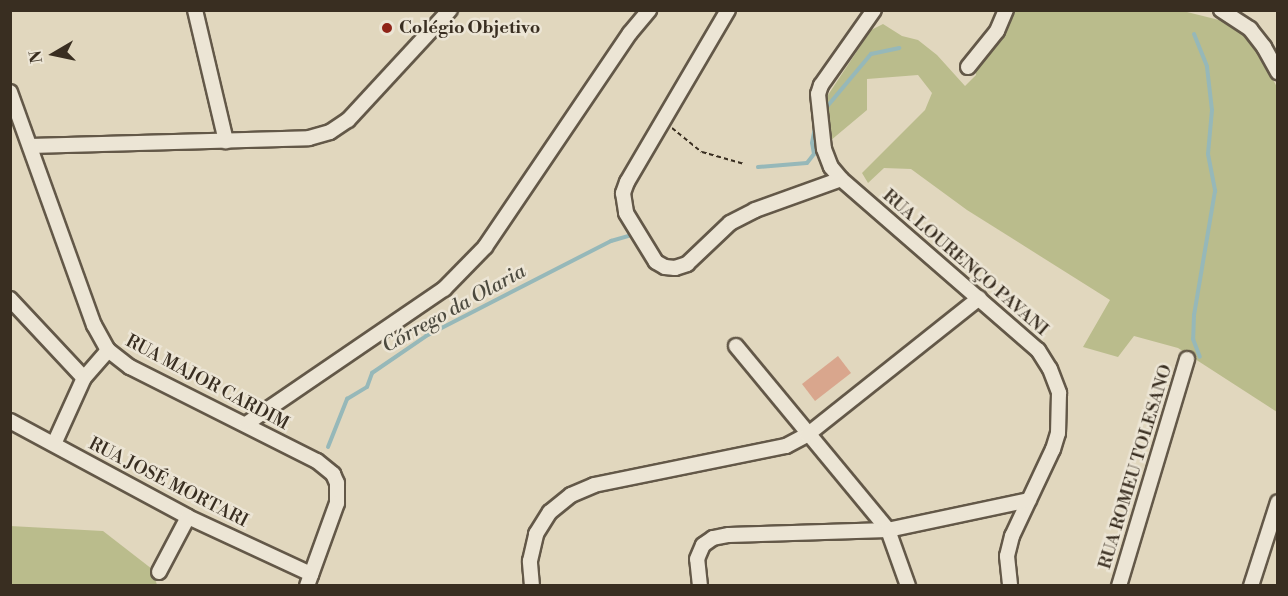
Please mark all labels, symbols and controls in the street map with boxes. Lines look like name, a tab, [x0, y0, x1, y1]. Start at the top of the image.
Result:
place label: Colégio Objetivo	[399, 17, 540, 39]
marker: Colégio Objetivo	[380, 21, 394, 35]
north arrow	[24, 24, 84, 84]
text: N	[25, 49, 47, 65]
street label: RUA LOURENÇO PAVANI	[878, 185, 1052, 341]
water label: Córrego da Olaria	[378, 260, 530, 358]
street label: RUA MAJOR CARDIM	[122, 331, 292, 435]
street label: RUA ROMEU TOLESANO	[1095, 362, 1177, 572]
street label: RUA JOSÉ MORTARI	[85, 433, 251, 533]

